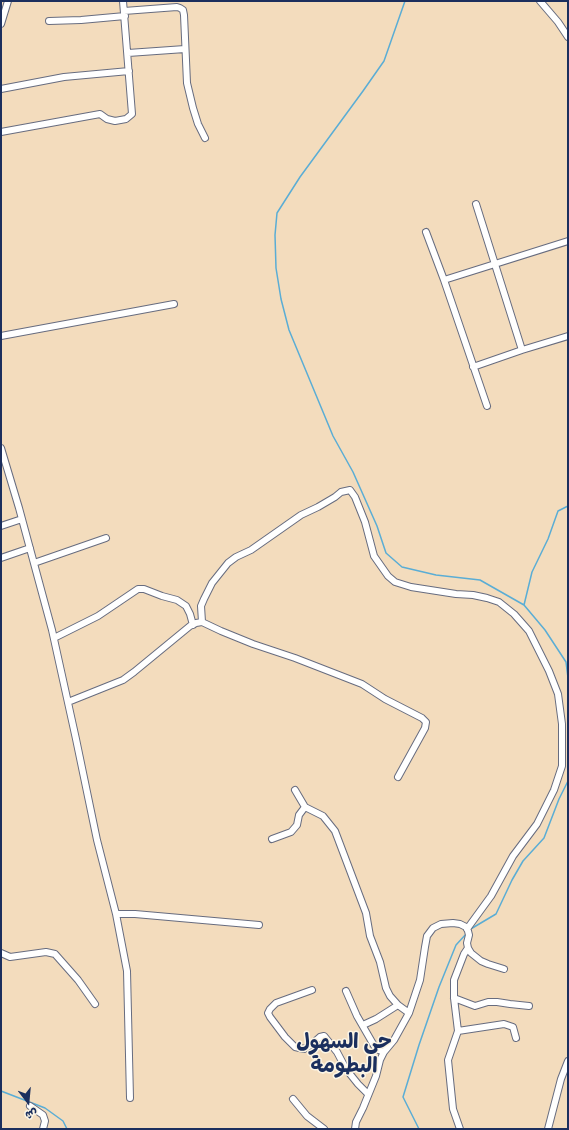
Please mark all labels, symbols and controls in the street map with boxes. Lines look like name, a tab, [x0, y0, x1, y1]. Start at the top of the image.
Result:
district label: حي السهول البطومة	[296, 1030, 392, 1080]
north arrow	[8, 1082, 48, 1122]
text: ش	[24, 1106, 39, 1122]

